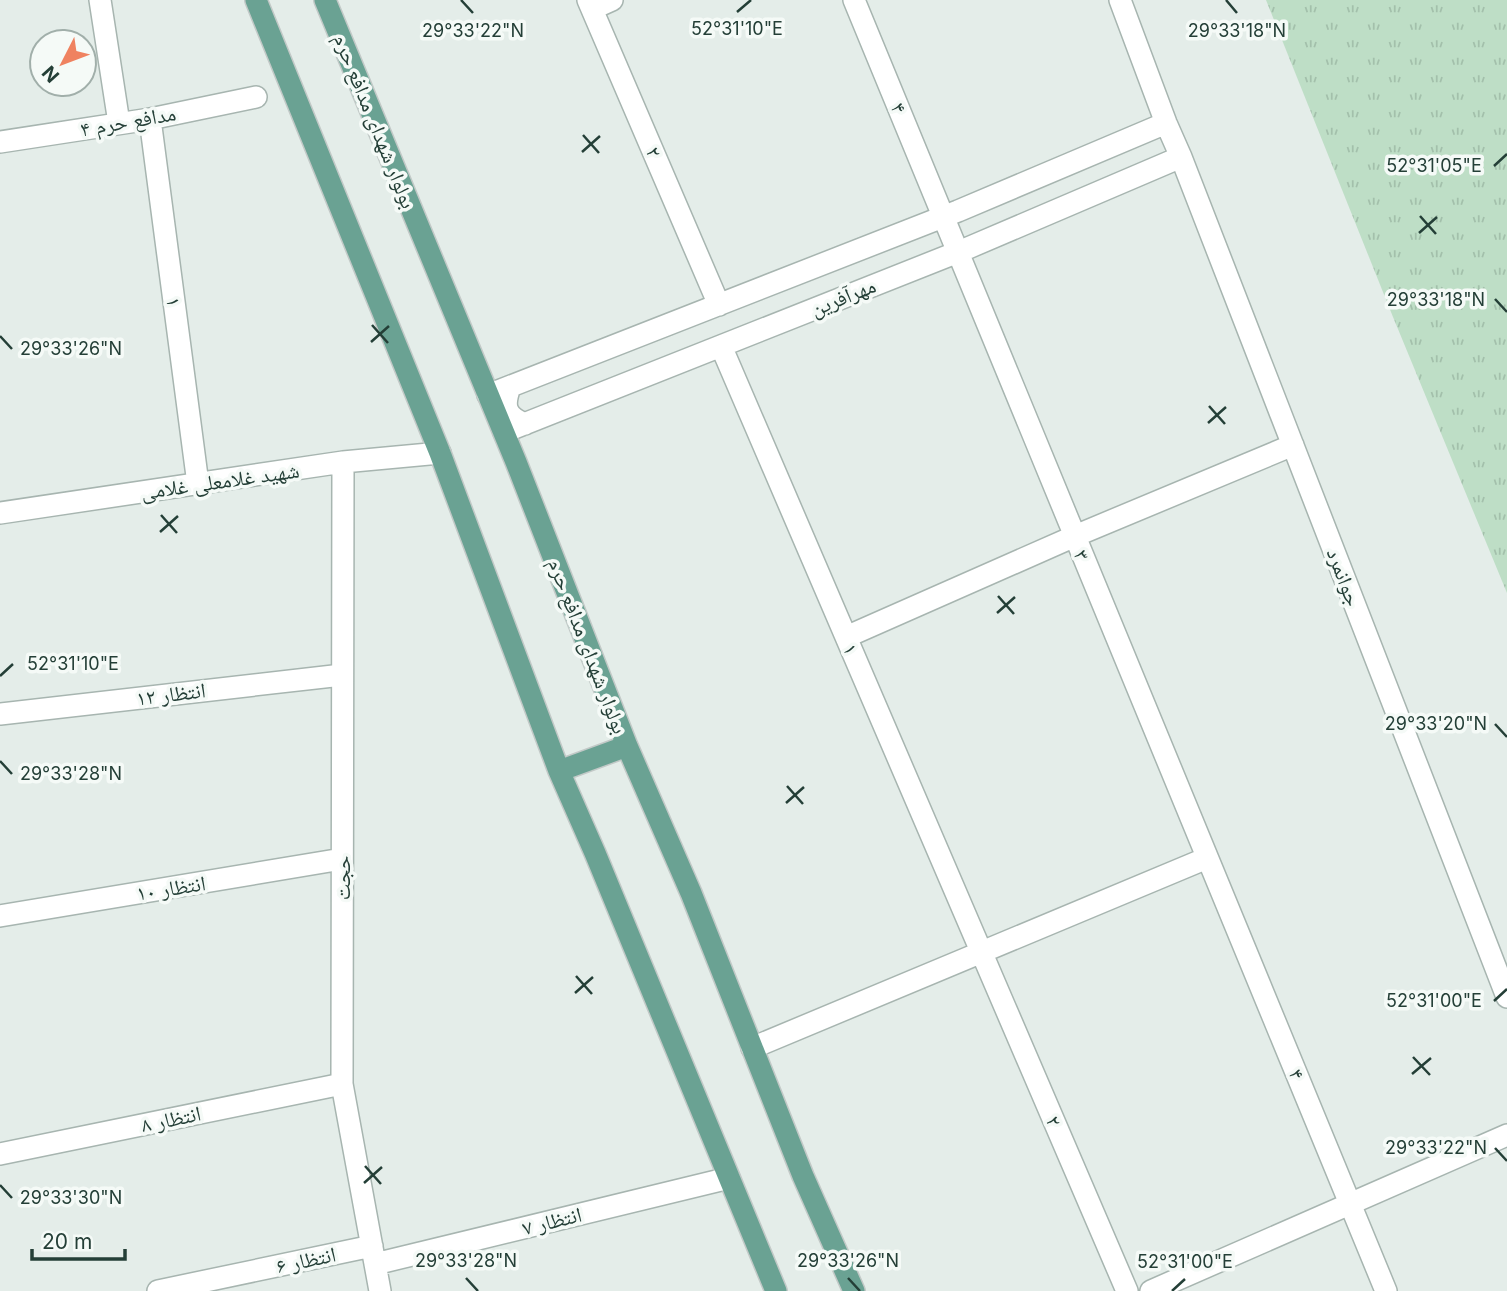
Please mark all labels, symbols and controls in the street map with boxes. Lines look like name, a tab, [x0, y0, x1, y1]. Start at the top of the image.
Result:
text: 52°31'10"E	[691, 18, 783, 39]
text: 29°33'22"N	[422, 20, 524, 41]
text: 29°33'18"N	[1188, 20, 1286, 41]
north arrow	[28, 28, 98, 98]
street label: بولوار شهدای مدافع حرم	[327, 30, 421, 213]
text: N	[37, 61, 64, 87]
street label: ۴	[886, 99, 912, 117]
street label: مدافع حرم ۴	[78, 100, 178, 144]
street label: ۲	[641, 143, 667, 161]
text: 52°31'05"E	[1386, 155, 1482, 176]
street label: مهرآفرین	[807, 273, 880, 322]
text: 29°33'18"N	[1387, 289, 1485, 310]
street label: ۱	[161, 296, 187, 308]
text: 29°33'26"N	[20, 338, 122, 359]
street label: شهید غلامعلی غلامی	[139, 457, 301, 505]
street label: جوانمرد	[1322, 545, 1366, 609]
street label: ۳	[1069, 546, 1095, 564]
street label: بولوار شهدای مدافع حرم	[541, 555, 633, 738]
street label: ۱	[838, 640, 864, 658]
text: 52°31'10"E	[27, 653, 119, 674]
street label: انتظار ۱۲	[135, 677, 207, 711]
text: 29°33'20"N	[1385, 713, 1487, 734]
text: 29°33'28"N	[20, 763, 122, 784]
street label: حجت	[330, 856, 355, 900]
street label: انتظار ۱۰	[135, 870, 207, 906]
text: 52°31'00"E	[1386, 990, 1482, 1011]
street label: ۴	[1284, 1065, 1310, 1083]
street label: انتظار ۸	[139, 1101, 203, 1137]
street label: ۲	[1041, 1112, 1067, 1130]
text: 29°33'22"N	[1385, 1137, 1487, 1158]
text: 29°33'30"N	[20, 1187, 122, 1208]
street label: انتظار ۷	[520, 1202, 584, 1240]
scale bar	[32, 1218, 124, 1262]
text: 20 m	[42, 1229, 92, 1254]
street label: انتظار ۶	[274, 1242, 338, 1278]
text: 29°33'28"N	[415, 1250, 517, 1271]
text: 29°33'26"N	[797, 1250, 899, 1271]
text: 52°31'00"E	[1137, 1251, 1233, 1272]

